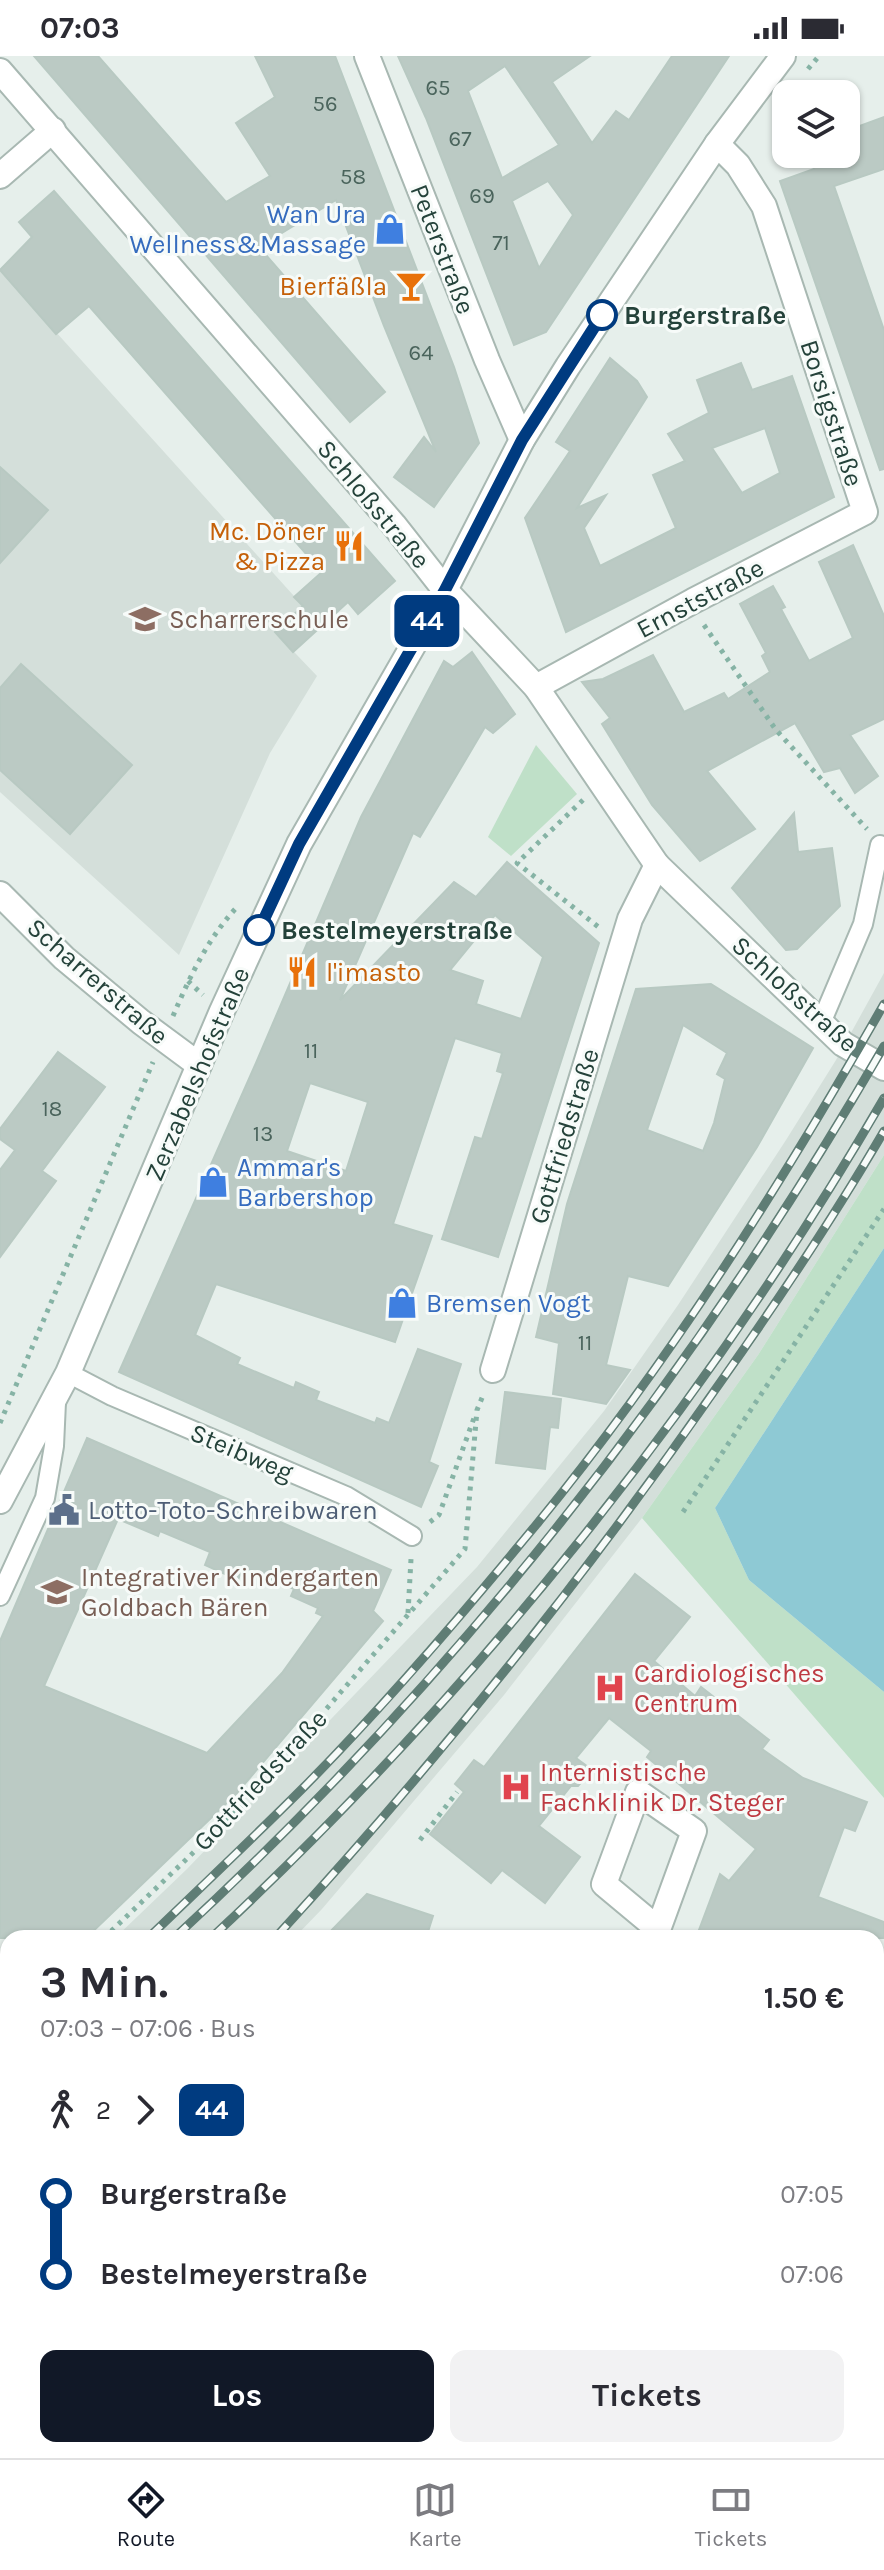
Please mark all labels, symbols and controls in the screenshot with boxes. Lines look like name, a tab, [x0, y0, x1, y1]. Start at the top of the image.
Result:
text: 07:03	[40, 10, 120, 46]
house number: 65	[425, 75, 451, 101]
map controls	[772, 80, 860, 168]
button: layers	[772, 80, 860, 168]
house number: 56	[312, 91, 338, 117]
house number: 67	[449, 126, 471, 152]
house number: 58	[340, 164, 366, 190]
street label: Peterstraße	[404, 180, 482, 319]
house number: 69	[469, 183, 495, 209]
place label: Wan Ura Wellness&Massage	[130, 199, 366, 260]
shop icon: Wan Ura Wellness&Massage	[373, 212, 407, 246]
house number: 71	[492, 230, 510, 256]
bar icon: Bierfäßla	[394, 269, 428, 303]
place label: Bierfäßla	[280, 271, 387, 302]
marker: Burgerstraße	[587, 300, 617, 330]
place label: Burgerstraße	[624, 300, 786, 331]
street label: Borsigstraße	[793, 336, 870, 490]
house number: 64	[409, 340, 433, 366]
street label: Schloßstraße	[311, 434, 437, 575]
place label: Mc. Döner & Pizza	[209, 516, 326, 577]
restaurant icon: Mc. Döner & Pizza	[332, 529, 366, 563]
street label: Ernststraße	[631, 552, 769, 645]
line badge: 44	[391, 595, 463, 647]
school or university icon: Scharrerschule	[128, 602, 162, 636]
place label: Scharrerschule	[169, 604, 349, 635]
text: 44	[410, 604, 444, 637]
street label: Scharrerstraße	[21, 912, 175, 1051]
marker: Bestelmeyerstraße	[244, 915, 274, 945]
place label: Bestelmeyerstraße	[281, 915, 513, 946]
street label: Schloßstraße	[725, 930, 864, 1059]
restaurant icon: l'imasto	[285, 955, 319, 989]
place label: l'imasto	[326, 957, 421, 988]
street label: Zerzabelshofstraße	[138, 963, 256, 1186]
house number: 11	[304, 1038, 318, 1064]
street label: Gottfriedstraße	[523, 1045, 606, 1228]
house number: 18	[42, 1096, 62, 1122]
house number: 13	[253, 1121, 273, 1147]
place label: Ammar's Barbershop	[237, 1152, 374, 1213]
shop icon: Ammar's Barbershop	[196, 1165, 230, 1199]
shop icon: Bremsen Vogt	[385, 1286, 419, 1320]
place label: Bremsen Vogt	[426, 1288, 591, 1319]
house number: 11	[578, 1330, 592, 1356]
street label: Steibweg	[186, 1417, 298, 1488]
public building icon: Lotto-Toto-Schreibwaren	[47, 1493, 81, 1527]
place label: Lotto-Toto-Schreibwaren	[88, 1495, 378, 1526]
place label: Integrativer Kindergarten Goldbach Bären	[81, 1562, 379, 1623]
school or university icon: Integrativer Kindergarten Goldbach Bären	[40, 1575, 74, 1609]
place label: Cardiologisches Centrum	[634, 1658, 825, 1719]
hospital icon: Cardiologisches Centrum	[593, 1671, 627, 1705]
street label: Gottfriedstraße	[187, 1703, 334, 1857]
place label: Internistische Fachklinik Dr. Steger	[540, 1757, 785, 1818]
hospital icon: Internistische Fachklinik Dr. Steger	[499, 1770, 533, 1804]
text: 3 Min.	[40, 1957, 168, 2008]
text: 1.50 €	[764, 1980, 844, 2016]
text: 07:03 – 07:06 · Bus	[40, 2013, 256, 2044]
icon: walk	[40, 2088, 84, 2132]
icon: forward	[123, 2088, 167, 2132]
text: 44	[195, 2093, 228, 2126]
text: 2	[96, 2095, 111, 2126]
text: Burgerstraße	[100, 2176, 287, 2212]
text: 07:05	[780, 2179, 844, 2210]
text: Bestelmeyerstraße	[100, 2256, 368, 2292]
text: 07:06	[780, 2259, 844, 2290]
button: Los	[40, 2350, 434, 2442]
button: Tickets	[450, 2350, 844, 2442]
tab: Route	[117, 2478, 175, 2552]
tab: Karte	[408, 2478, 461, 2552]
tab: Tickets	[695, 2478, 767, 2552]

